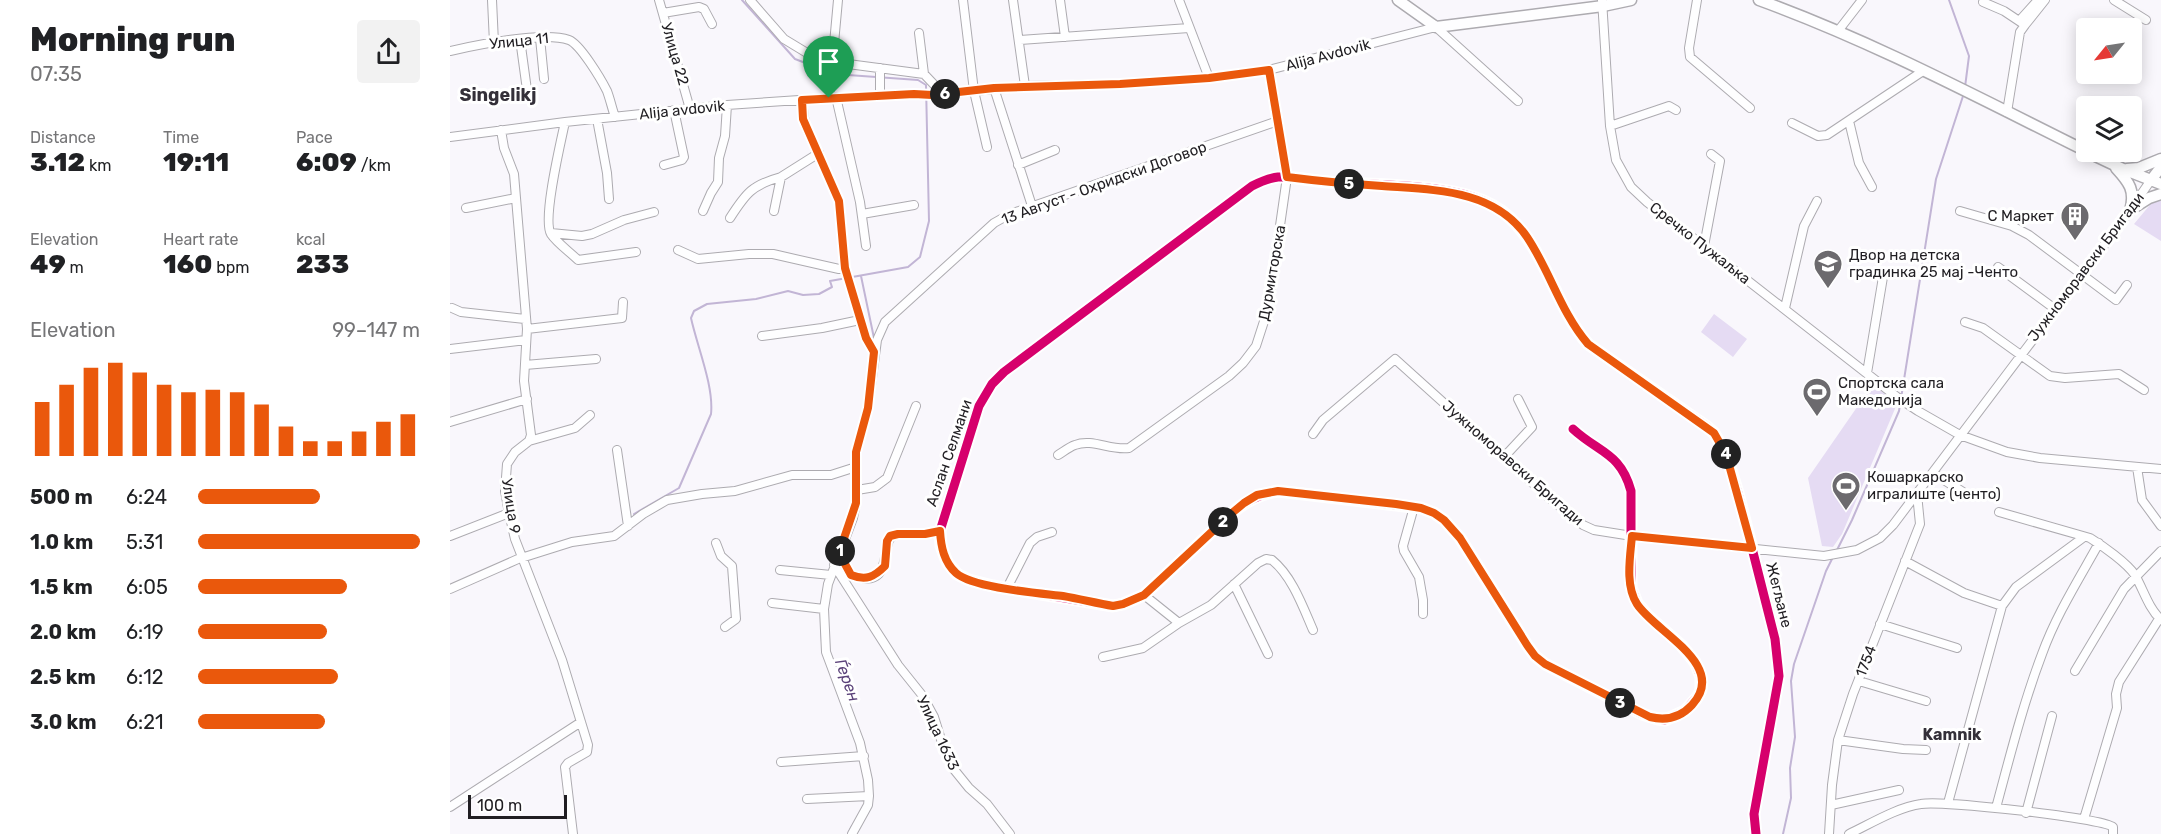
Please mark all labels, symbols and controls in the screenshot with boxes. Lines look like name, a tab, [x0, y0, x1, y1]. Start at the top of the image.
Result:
north arrow	[2076, 18, 2142, 84]
map controls	[2076, 18, 2142, 162]
text: Morning run	[30, 20, 235, 59]
button: share	[357, 20, 420, 83]
street label: Улица 22	[657, 21, 693, 88]
street label: Улица 11	[488, 29, 550, 53]
street label: Alija Avdovik	[1284, 35, 1373, 75]
pin	[803, 36, 854, 98]
icon: arrive	[812, 45, 845, 78]
text: 07:35	[30, 62, 82, 86]
pin: 6	[930, 79, 960, 109]
district label: Singelikj	[459, 84, 537, 106]
text: 6	[940, 84, 950, 103]
button: layers	[2076, 96, 2142, 162]
street label: Alija avdovik	[638, 97, 726, 123]
text: Distance	[30, 128, 96, 147]
text: Time	[163, 128, 199, 147]
text: Pace	[296, 128, 333, 147]
street label: 13 Август - Охридски Договор	[999, 137, 1209, 229]
text: 3.12	[30, 147, 85, 178]
text: 19:11	[163, 147, 229, 178]
text: 6:09	[296, 147, 357, 178]
text: km	[85, 156, 112, 175]
text: /km	[357, 156, 391, 175]
pin: 5	[1334, 169, 1364, 199]
text: 5	[1344, 174, 1354, 193]
street label: Јужноморавски Бригади	[2024, 189, 2148, 345]
street label: Сречко Пужаљка	[1646, 198, 1754, 288]
building icon: С Маркет	[2059, 200, 2091, 242]
place label: С Маркет	[1987, 207, 2054, 225]
street label: Дурмиторска	[1255, 224, 1289, 322]
text: Elevation	[30, 230, 99, 249]
text: Heart rate	[163, 230, 238, 249]
text: kcal	[296, 230, 325, 249]
place label: Двор на детска градинка 25 мај -Ченто	[1849, 246, 2018, 281]
school or university icon: Двор на детска градинка 25 мај -Ченто	[1812, 248, 1844, 290]
text: 49	[30, 249, 66, 280]
text: 160	[163, 249, 212, 280]
text: 233	[296, 249, 349, 280]
text: m	[66, 258, 84, 277]
text: bpm	[212, 258, 250, 277]
text: Elevation	[30, 318, 116, 342]
text: 99–147 m	[332, 318, 420, 342]
place label: Спортска сала Македонија	[1838, 374, 1944, 409]
sports icon: Спортска сала Македонија	[1801, 376, 1833, 418]
street label: Аслан Селмани	[922, 397, 976, 509]
street label: Јужноморавски Бригади	[1439, 397, 1587, 529]
pin: 4	[1711, 439, 1741, 469]
text: 4	[1721, 444, 1731, 463]
place label: Кошаркарско игралиште (ченто)	[1867, 468, 2001, 503]
sports icon: Кошаркарско игралиште (ченто)	[1830, 470, 1862, 512]
street label: Улица 9	[498, 477, 524, 535]
text: 500 m	[30, 485, 93, 509]
text: 6:24	[126, 485, 167, 509]
pin: 2	[1208, 507, 1238, 537]
text: 2	[1218, 512, 1228, 531]
text: 1.0 km	[30, 530, 93, 554]
text: 5:31	[126, 530, 163, 554]
pin: 1	[825, 536, 855, 566]
text: 1	[836, 541, 844, 560]
street label: Жегљане	[1762, 560, 1796, 630]
text: 1.5 km	[30, 575, 93, 599]
text: 6:05	[126, 575, 168, 599]
text: 2.0 km	[30, 620, 96, 644]
text: 6:19	[126, 620, 164, 644]
street label: 1754	[1852, 643, 1880, 679]
water label: Ѓерен	[831, 656, 864, 704]
text: 2.5 km	[30, 665, 96, 689]
text: 6:12	[126, 665, 163, 689]
pin: 3	[1605, 688, 1635, 718]
street label: Улица 1633	[913, 693, 963, 773]
text: 3	[1615, 693, 1625, 712]
text: 3.0 km	[30, 710, 97, 734]
text: 6:21	[126, 710, 163, 734]
district label: Kamnik	[1923, 725, 1982, 744]
scale bar	[468, 792, 567, 820]
text: 100 m	[477, 796, 522, 815]

